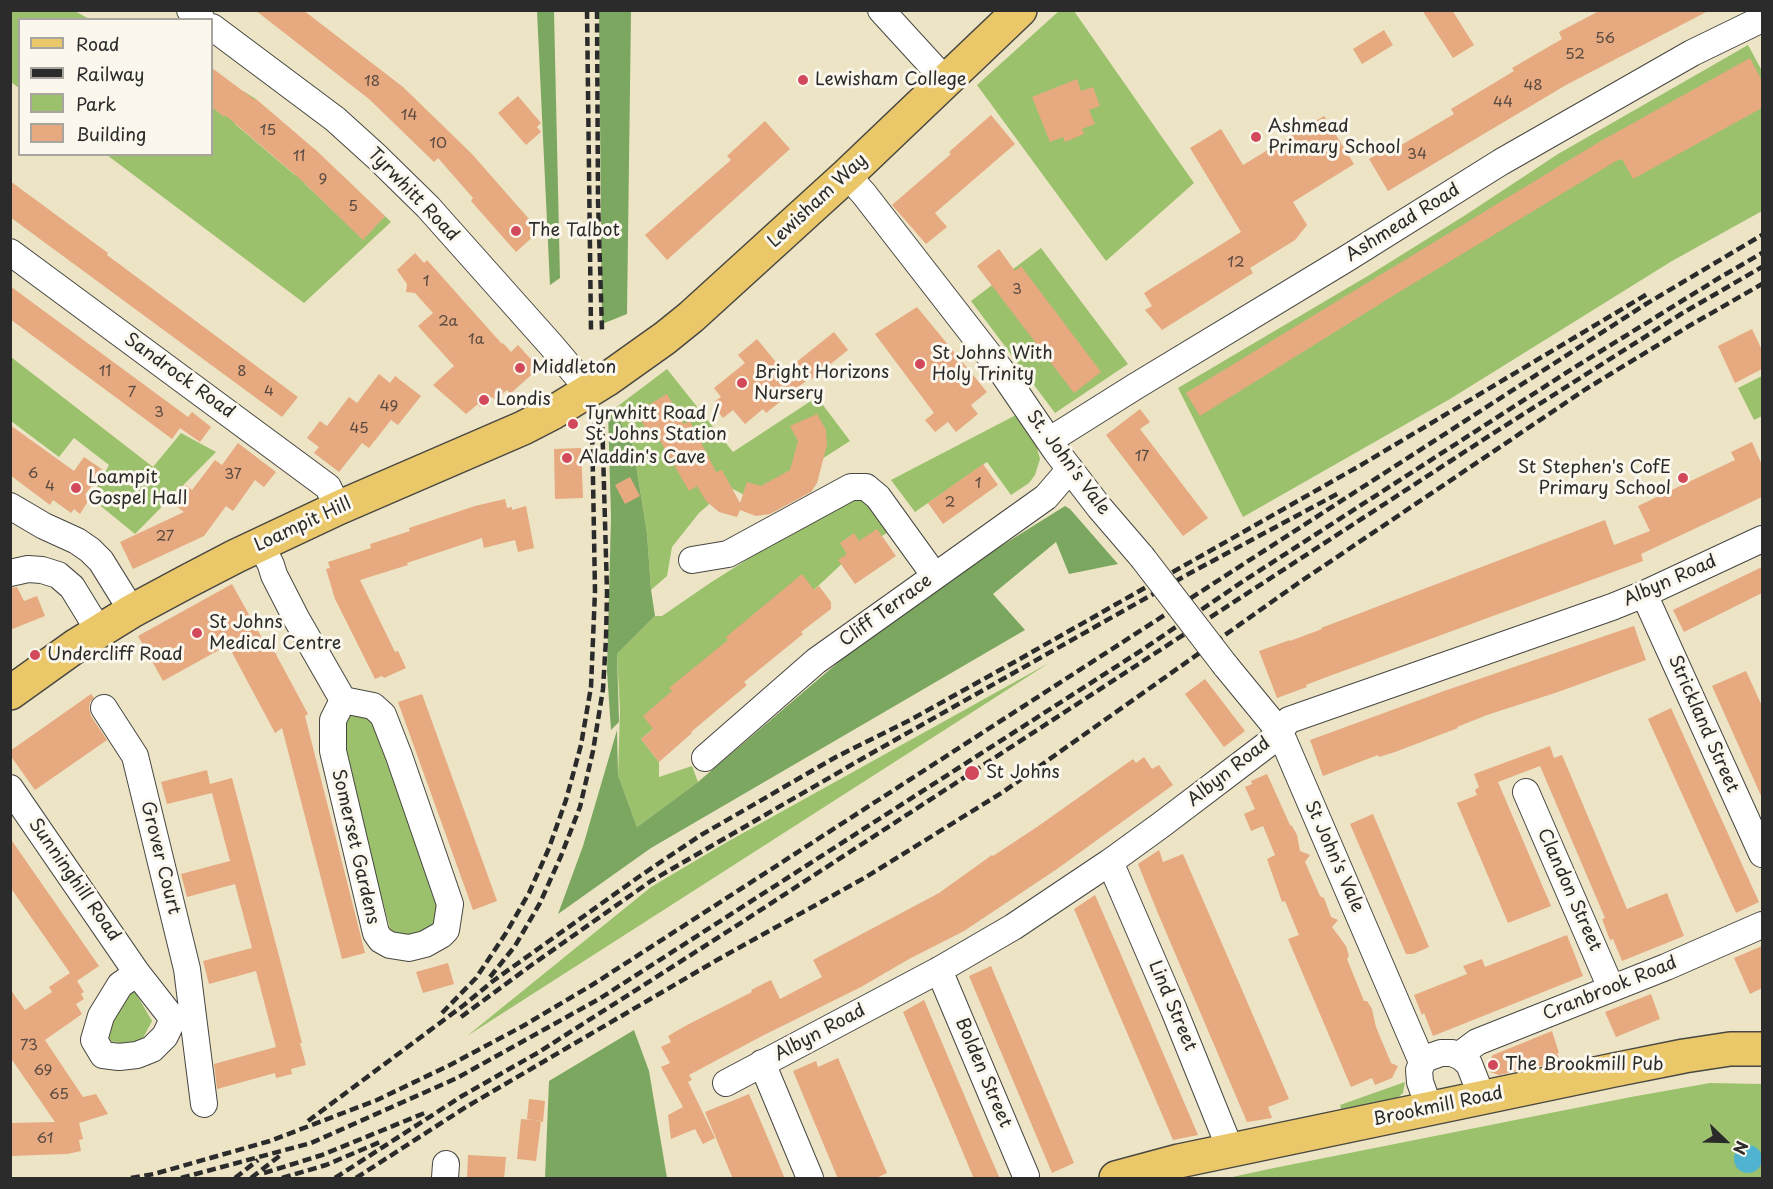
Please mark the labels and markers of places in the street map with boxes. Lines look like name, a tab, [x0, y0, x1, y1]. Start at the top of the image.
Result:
place label: Lewisham College	[815, 69, 967, 91]
marker: Lewisham College	[796, 73, 810, 87]
place label: Ashmead Primary School	[1268, 116, 1401, 158]
marker: Ashmead Primary School	[1249, 130, 1263, 144]
place label: The Talbot	[528, 220, 620, 242]
marker: The Talbot	[509, 224, 523, 238]
place label: St Johns With Holy Trinity	[932, 343, 1053, 386]
place label: Middleton	[532, 357, 616, 379]
marker: St Johns With Holy Trinity	[913, 357, 927, 371]
marker: Middleton	[513, 361, 527, 375]
place label: Bright Horizons Nursery	[754, 362, 889, 404]
marker: Bright Horizons Nursery	[735, 376, 749, 390]
place label: Londis	[496, 389, 551, 411]
marker: Londis	[477, 393, 491, 407]
place label: Tyrwhitt Road / St Johns Station	[585, 403, 727, 446]
marker: Tyrwhitt Road / St Johns Station	[566, 417, 580, 431]
place label: Aladdin's Cave	[579, 447, 706, 469]
marker: Aladdin's Cave	[560, 451, 574, 465]
place label: St Stephen's CofE Primary School	[1518, 457, 1671, 500]
place label: Loampit Gospel Hall	[88, 467, 187, 510]
marker: St Stephen's CofE Primary School	[1676, 471, 1690, 485]
marker: Loampit Gospel Hall	[69, 481, 83, 495]
place label: St Johns Medical Centre	[209, 612, 341, 654]
marker: St Johns Medical Centre	[190, 626, 204, 640]
place label: Undercliff Road	[47, 644, 183, 666]
marker: Undercliff Road	[28, 648, 42, 662]
place label: St Johns	[986, 762, 1060, 784]
marker: St Johns	[963, 764, 981, 782]
place label: The Brookmill Pub	[1505, 1054, 1663, 1076]
marker: The Brookmill Pub	[1486, 1058, 1500, 1072]

